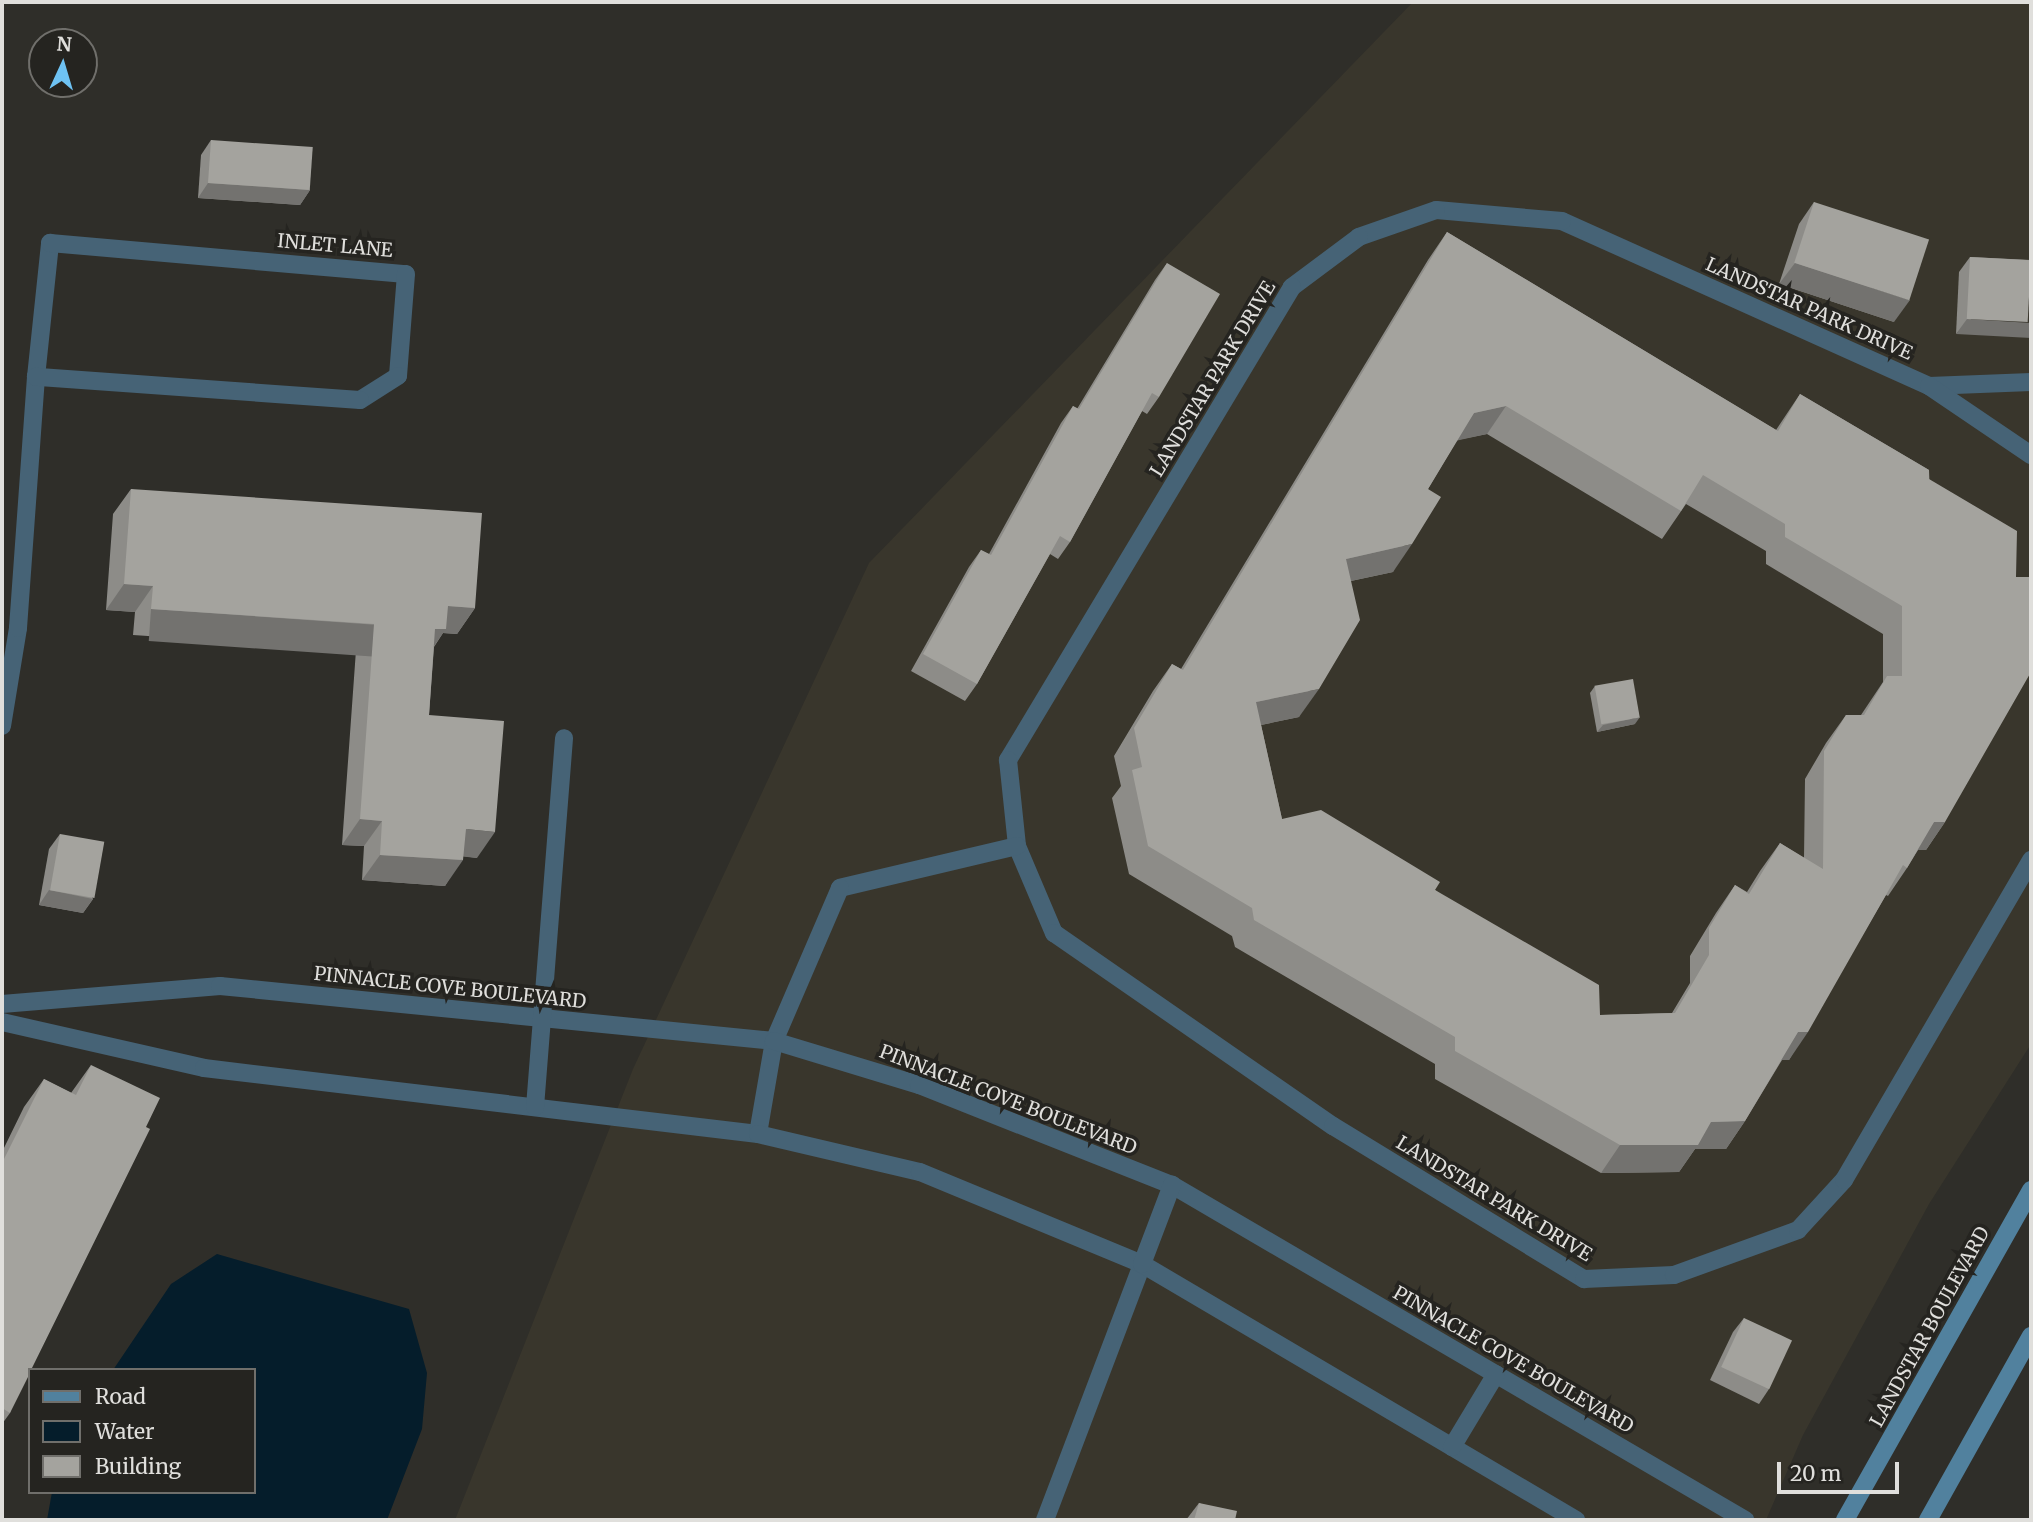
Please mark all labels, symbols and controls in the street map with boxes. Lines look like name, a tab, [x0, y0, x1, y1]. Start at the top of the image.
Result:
north arrow	[28, 28, 98, 98]
text: N	[56, 32, 73, 57]
street label: INLET LANE	[276, 230, 394, 262]
street label: LANDSTAR PARK DRIVE	[1702, 253, 1916, 365]
street label: LANDSTAR PARK DRIVE	[1146, 277, 1280, 481]
street label: PINNACLE COVE BOULEVARD	[313, 962, 587, 1014]
street label: PINNACLE COVE BOULEVARD	[876, 1040, 1140, 1160]
street label: LANDSTAR PARK DRIVE	[1392, 1132, 1596, 1266]
street label: LANDSTAR BOULEVARD	[1865, 1223, 1995, 1431]
street label: PINNACLE COVE BOULEVARD	[1389, 1282, 1637, 1438]
legend	[28, 1368, 256, 1494]
text: Road	[95, 1383, 146, 1410]
text: Water	[95, 1418, 154, 1445]
scale bar	[1781, 1448, 1904, 1492]
text: Building	[95, 1453, 181, 1480]
text: 20 m	[1790, 1460, 1841, 1487]

